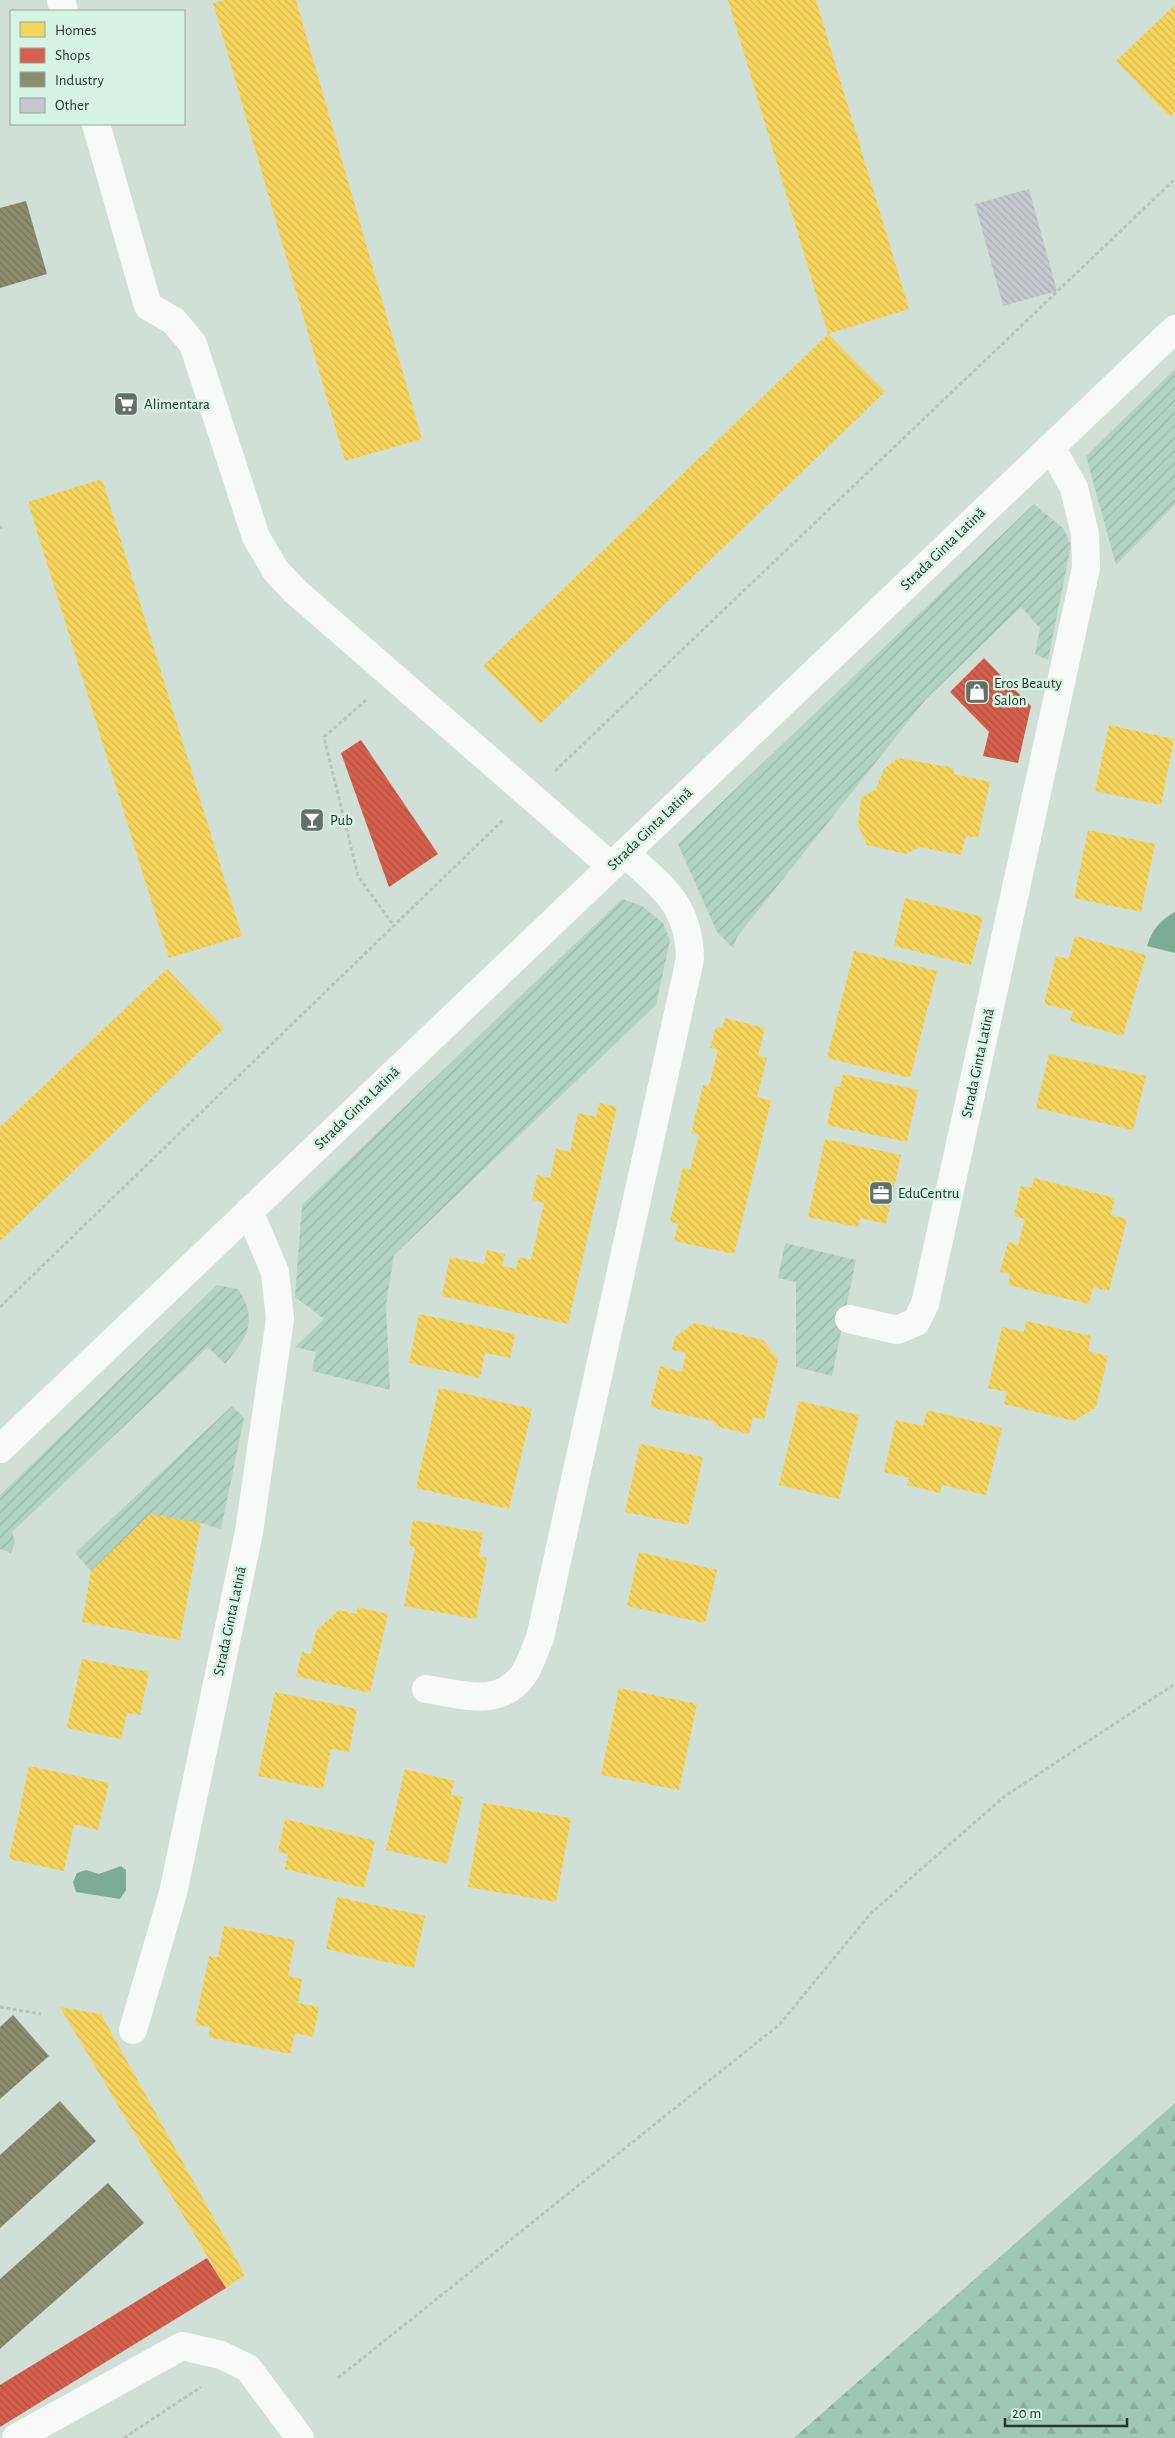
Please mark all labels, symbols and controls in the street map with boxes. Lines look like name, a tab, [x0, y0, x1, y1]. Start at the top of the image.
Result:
legend	[10, 10, 185, 125]
text: Homes	[55, 23, 97, 38]
text: Shops	[55, 48, 90, 63]
text: Industry	[55, 73, 104, 88]
text: Other	[55, 98, 89, 113]
supermarket icon: Alimentara	[113, 391, 139, 417]
place label: Alimentara	[144, 397, 210, 412]
street label: Strada Ginta Latină	[898, 505, 988, 593]
place label: Eros Beauty Salon	[994, 676, 1062, 708]
shop icon: Eros Beauty Salon	[964, 679, 990, 705]
street label: Strada Ginta Latină	[605, 785, 695, 873]
bar icon: Pub	[299, 807, 325, 833]
place label: Pub	[330, 813, 353, 828]
street label: Strada Ginta Latină	[959, 1007, 997, 1119]
street label: Strada Ginta Latină	[312, 1064, 402, 1152]
office icon: EduCentru	[868, 1180, 894, 1206]
place label: EduCentru	[898, 1186, 960, 1201]
street label: Strada Ginta Latină	[211, 1565, 249, 1677]
scale bar	[1005, 2396, 1128, 2428]
text: 20 m	[1012, 2406, 1041, 2421]

